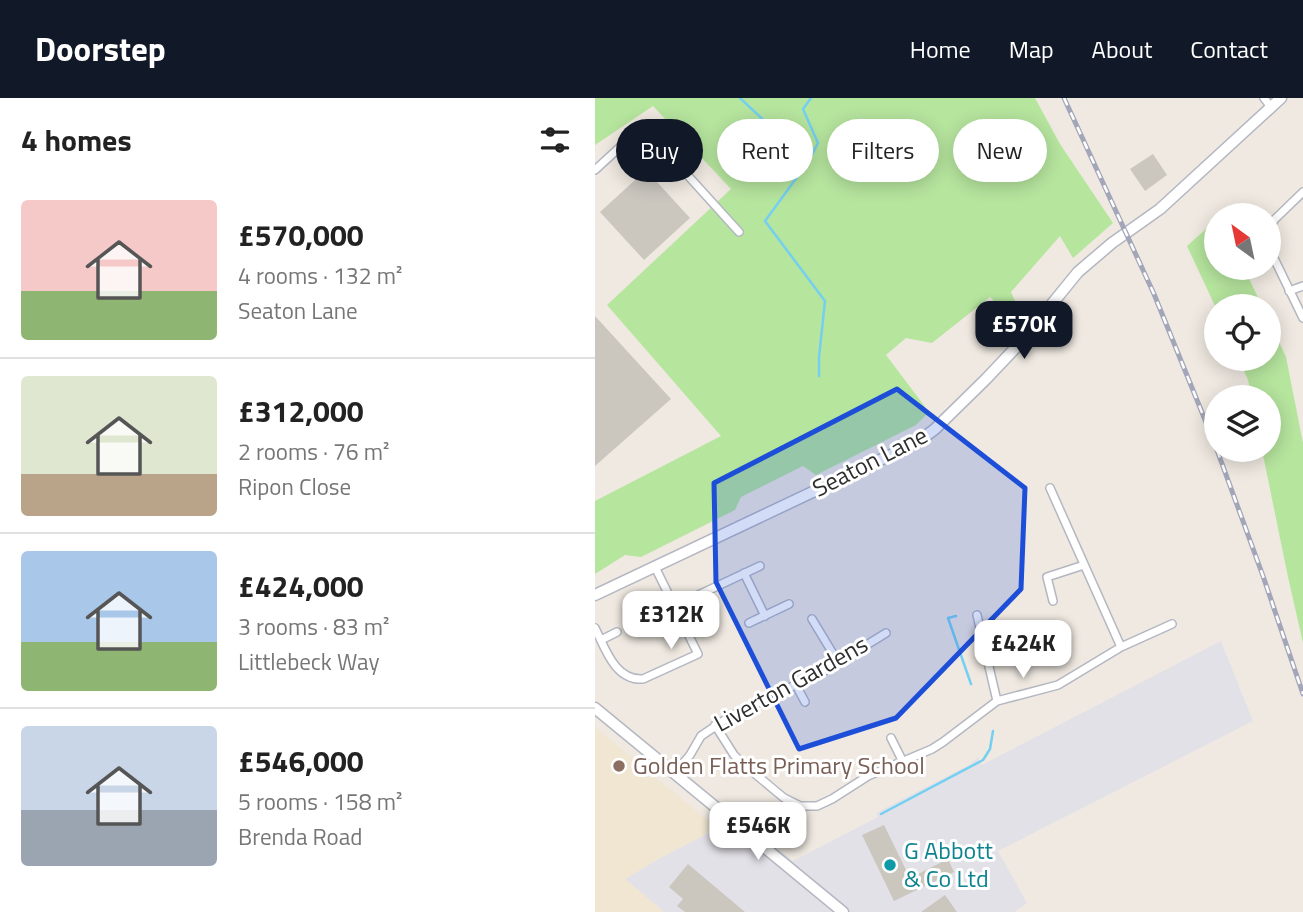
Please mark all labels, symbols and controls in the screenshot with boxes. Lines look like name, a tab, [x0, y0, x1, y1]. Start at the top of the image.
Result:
text: Doorstep	[35, 24, 166, 74]
text: Home	[910, 31, 971, 67]
text: Map	[1009, 31, 1054, 67]
text: About	[1092, 31, 1152, 67]
text: Contact	[1190, 31, 1268, 67]
text: 4 homes	[21, 117, 132, 163]
chip: Buy	[616, 119, 703, 182]
chip: Rent	[717, 119, 813, 182]
chip: Filters	[827, 119, 939, 182]
chip: New	[953, 119, 1047, 182]
icon: filters	[536, 121, 574, 159]
north arrow	[1204, 203, 1281, 280]
map controls	[1204, 203, 1281, 462]
text: £570,000	[238, 212, 364, 258]
icon: home	[77, 228, 161, 312]
text: 4 rooms · 132 m²	[238, 258, 402, 293]
text: Seaton Lane	[238, 293, 358, 328]
button: locate	[1204, 294, 1281, 371]
pin: £570K	[975, 302, 1073, 361]
text: £570K	[991, 306, 1057, 341]
button: layers	[1204, 385, 1281, 462]
text: £312,000	[238, 388, 364, 434]
icon: home	[77, 404, 161, 488]
street label: Seaton Lane	[806, 417, 933, 506]
text: 2 rooms · 76 m²	[238, 434, 389, 469]
text: Ripon Close	[238, 469, 351, 504]
text: £424,000	[238, 563, 364, 609]
icon: home	[77, 579, 161, 663]
pin: £312K	[622, 592, 720, 651]
text: £312K	[638, 596, 704, 631]
text: 3 rooms · 83 m²	[238, 609, 389, 644]
pin: £424K	[974, 620, 1072, 680]
text: £424K	[990, 625, 1056, 660]
street label: Liverton Gardens	[707, 626, 874, 740]
text: Littlebeck Way	[238, 644, 380, 679]
text: £546,000	[238, 738, 364, 784]
place label: Golden Flatts Primary School	[633, 747, 925, 783]
icon: home	[77, 754, 161, 838]
marker: Golden Flatts Primary School	[611, 758, 627, 774]
text: 5 rooms · 158 m²	[238, 784, 402, 819]
pin: £546K	[709, 802, 807, 862]
text: £546K	[725, 807, 791, 842]
text: Brenda Road	[238, 819, 362, 854]
place label: G Abbott & Co Ltd	[904, 832, 994, 896]
marker: G Abbott & Co Ltd	[882, 857, 898, 873]

